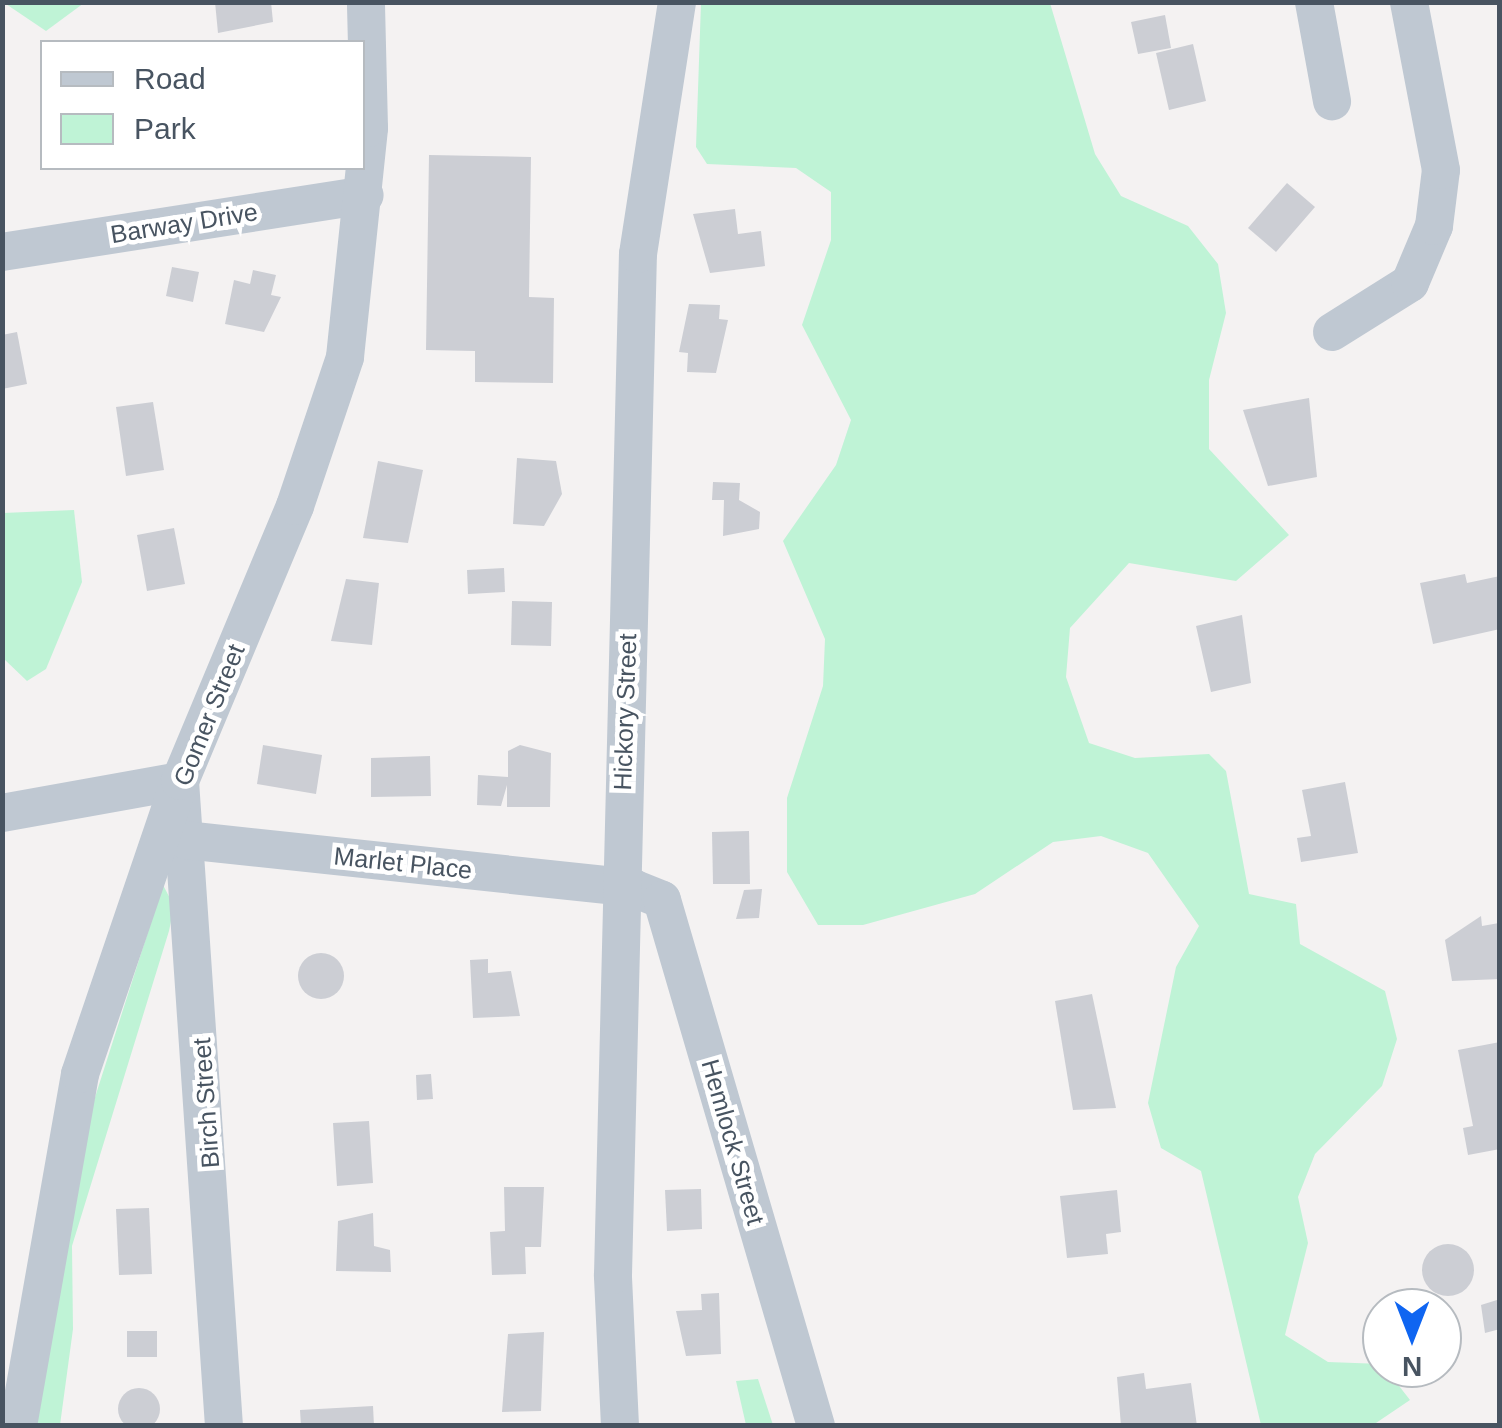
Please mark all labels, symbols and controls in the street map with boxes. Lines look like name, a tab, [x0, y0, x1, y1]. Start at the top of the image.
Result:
legend	[40, 40, 365, 170]
text: Road	[134, 62, 206, 95]
text: Park	[134, 112, 196, 145]
street label: Barway Drive	[108, 197, 260, 249]
street label: Hickory Street	[607, 633, 643, 791]
street label: Gomer Street	[167, 640, 251, 790]
street label: Marlet Place	[332, 841, 474, 885]
street label: Birch Street	[186, 1037, 226, 1169]
street label: Hemlock Street	[695, 1056, 771, 1228]
north arrow	[1362, 1288, 1462, 1388]
text: N	[1402, 1351, 1422, 1382]

